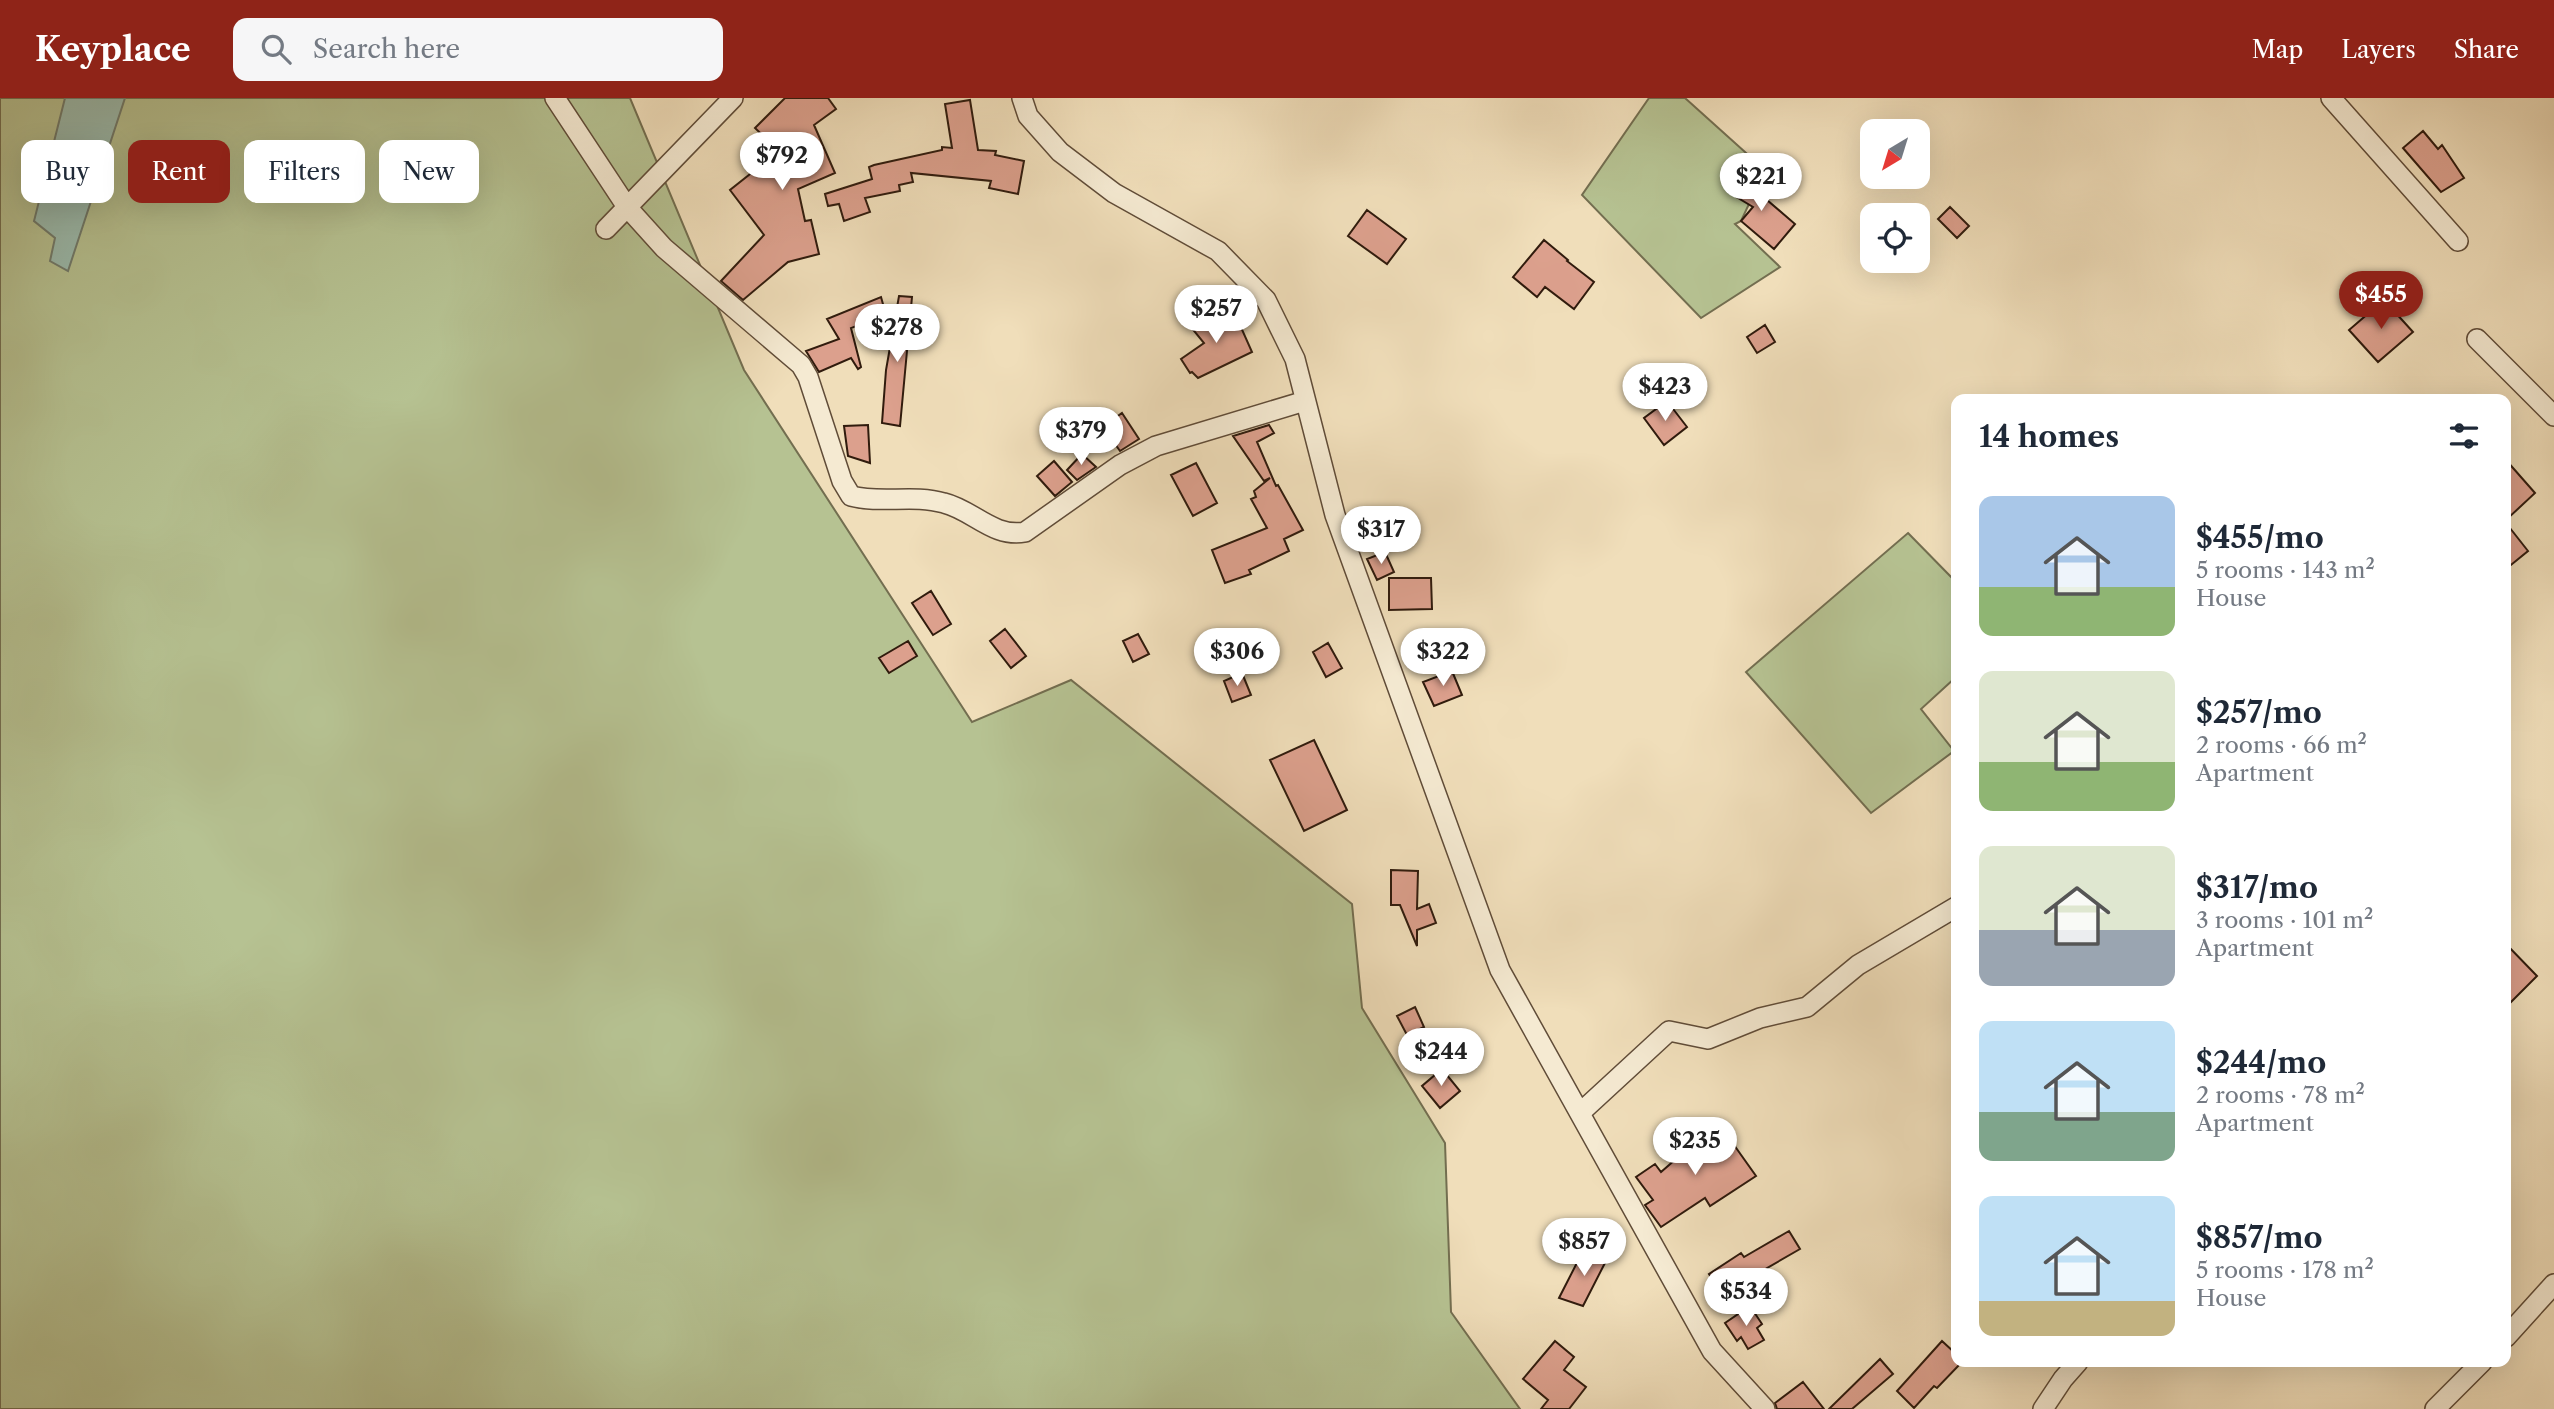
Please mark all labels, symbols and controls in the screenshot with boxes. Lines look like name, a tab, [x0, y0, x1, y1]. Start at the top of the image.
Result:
search box	[233, 18, 723, 81]
text: Keyplace	[35, 29, 191, 70]
icon: search	[257, 30, 295, 68]
text: Search here	[313, 33, 460, 65]
text: Map	[2252, 35, 2303, 64]
text: Layers	[2341, 35, 2416, 64]
text: Share	[2454, 35, 2519, 64]
north arrow	[1860, 119, 1930, 189]
map controls	[1860, 119, 1930, 273]
pin: $792	[741, 132, 823, 192]
chip: Buy	[21, 140, 114, 203]
chip: Rent	[128, 140, 230, 203]
chip: Filters	[244, 140, 365, 203]
chip: New	[379, 140, 479, 203]
text: $792	[756, 141, 808, 169]
pin: $221	[1720, 153, 1802, 213]
text: $221	[1736, 162, 1786, 190]
button: locate	[1860, 203, 1930, 273]
pin: $455	[2340, 272, 2422, 331]
text: $455	[2355, 280, 2407, 308]
pin: $257	[1175, 286, 1257, 345]
text: $257	[1190, 294, 1242, 322]
pin: $278	[856, 304, 938, 364]
text: $278	[871, 313, 923, 341]
pin: $423	[1624, 364, 1706, 423]
text: $423	[1638, 372, 1692, 400]
pin: $379	[1040, 408, 1122, 467]
text: $379	[1055, 416, 1107, 444]
icon: filters	[2445, 417, 2483, 455]
text: 14 homes	[1979, 418, 2119, 455]
pin: $317	[1340, 506, 1422, 566]
text: $317	[1357, 515, 1405, 543]
text: $455/mo	[2196, 519, 2324, 556]
icon: home	[2035, 524, 2119, 608]
text: 5 rooms · 143 m²	[2196, 556, 2375, 584]
text: House	[2196, 584, 2266, 612]
pin: $306	[1196, 628, 1278, 688]
pin: $322	[1402, 628, 1484, 688]
text: $306	[1210, 637, 1264, 665]
text: $322	[1416, 637, 1470, 665]
text: $257/mo	[2196, 694, 2322, 731]
icon: home	[2035, 699, 2119, 783]
text: 2 rooms · 66 m²	[2196, 731, 2367, 759]
text: Apartment	[2196, 759, 2314, 787]
text: $317/mo	[2196, 869, 2318, 906]
icon: home	[2035, 874, 2119, 958]
text: 3 rooms · 101 m²	[2196, 906, 2373, 934]
text: Apartment	[2196, 934, 2314, 962]
pin: $244	[1400, 1028, 1482, 1088]
text: $244	[1414, 1037, 1468, 1065]
text: $244/mo	[2196, 1044, 2326, 1081]
icon: home	[2035, 1049, 2119, 1133]
text: 2 rooms · 78 m²	[2196, 1081, 2365, 1109]
text: Apartment	[2196, 1109, 2314, 1137]
pin: $235	[1654, 1118, 1736, 1177]
text: $235	[1669, 1126, 1721, 1154]
pin: $857	[1543, 1218, 1625, 1278]
text: $857/mo	[2196, 1219, 2323, 1256]
icon: home	[2035, 1224, 2119, 1308]
text: $857	[1558, 1227, 1610, 1255]
text: 5 rooms · 178 m²	[2196, 1256, 2374, 1284]
pin: $534	[1705, 1268, 1787, 1328]
text: $534	[1720, 1277, 1772, 1305]
text: House	[2196, 1284, 2266, 1312]

